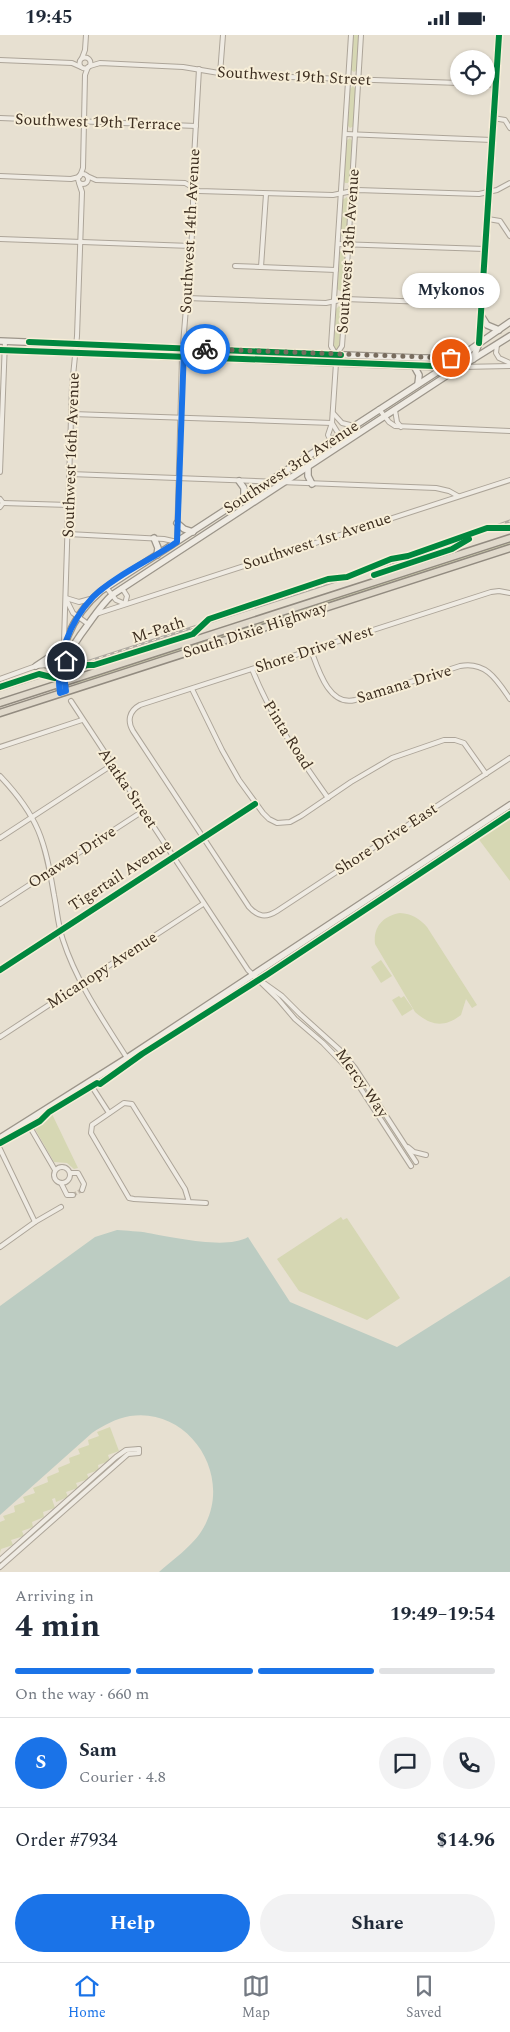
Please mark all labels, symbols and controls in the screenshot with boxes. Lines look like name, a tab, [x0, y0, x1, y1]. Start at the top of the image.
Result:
text: 19:45	[25, 3, 73, 32]
map controls	[450, 50, 495, 95]
button: locate	[450, 50, 495, 95]
street label: Southwest 19th Street	[216, 60, 372, 92]
street label: Southwest 19th Terrace	[14, 107, 182, 137]
street label: Southwest 14th Avenue	[174, 148, 206, 314]
street label: Southwest 13th Avenue	[330, 168, 366, 334]
callout: Mykonos	[402, 273, 500, 308]
text: Mykonos	[417, 278, 485, 302]
courier	[180, 324, 230, 374]
icon: bike	[191, 335, 219, 363]
pin	[430, 337, 472, 379]
icon: bag	[437, 344, 465, 372]
street label: Southwest 16th Avenue	[56, 372, 86, 538]
street label: Southwest 3rd Avenue	[218, 414, 364, 520]
street label: Southwest 1st Avenue	[240, 506, 394, 576]
street label: South Dixie Highway	[180, 595, 332, 665]
street label: M-Path	[129, 610, 187, 650]
street label: Shore Drive West	[252, 618, 377, 679]
pin	[45, 640, 87, 682]
icon: home	[52, 647, 80, 675]
street label: Samana Drive	[353, 658, 455, 710]
street label: Pinta Road	[257, 696, 319, 775]
street label: Alatka Street	[92, 743, 164, 833]
street label: Shore Drive East	[330, 797, 442, 881]
street label: Onaway Drive	[23, 820, 121, 894]
street label: Tigertail Avenue	[64, 833, 176, 917]
street label: Micanopy Avenue	[42, 925, 162, 1015]
street label: Mercy Way	[329, 1044, 395, 1124]
text: Arriving in	[15, 1584, 94, 1608]
text: 19:49–19:54	[390, 1600, 495, 1629]
text: 4 min	[15, 1602, 100, 1651]
text: On the way · 660 m	[15, 1682, 149, 1706]
text: Sam	[79, 1736, 117, 1765]
button: chat	[379, 1737, 431, 1789]
button: phone	[443, 1737, 495, 1789]
text: S	[36, 1748, 46, 1777]
text: Courier · 4.8	[79, 1765, 166, 1789]
text: Order #7934	[15, 1826, 118, 1855]
text: $14.96	[437, 1826, 495, 1855]
button: Help	[15, 1894, 250, 1952]
button: Share	[260, 1894, 495, 1952]
tab: Home	[68, 1972, 106, 2023]
tab: Map	[242, 1972, 270, 2023]
tab: Saved	[406, 1972, 442, 2023]

